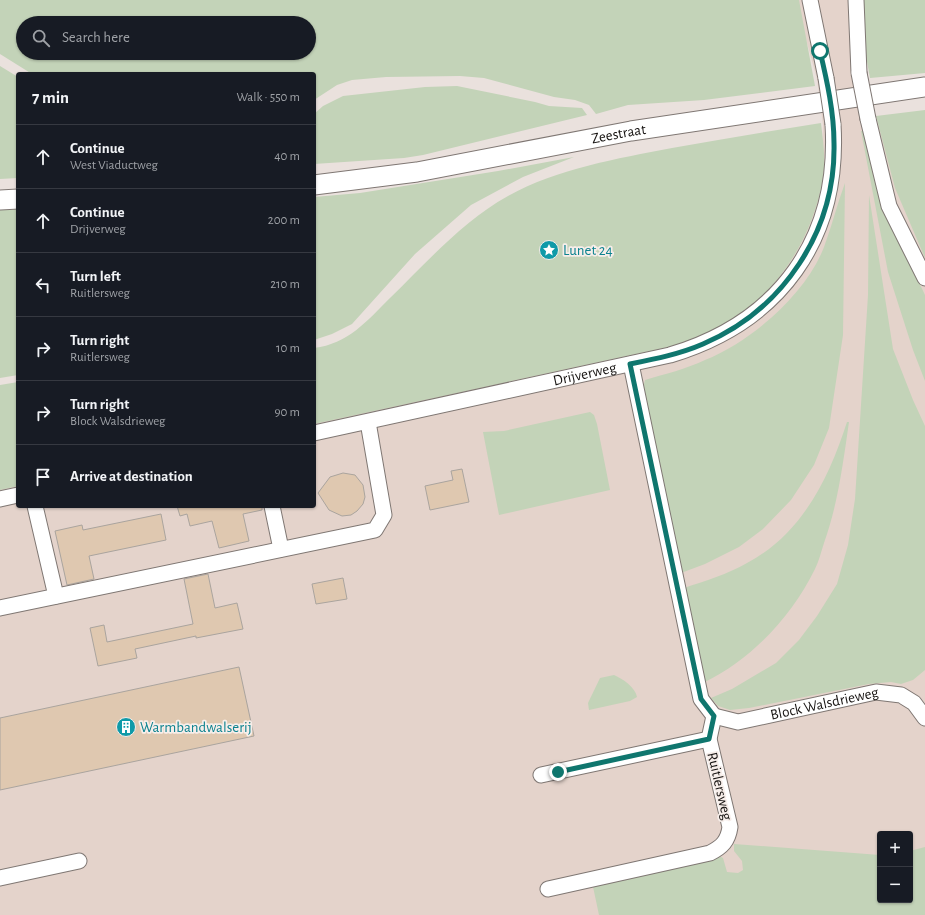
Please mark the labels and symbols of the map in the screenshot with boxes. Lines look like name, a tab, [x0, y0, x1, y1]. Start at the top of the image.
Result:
route start	[811, 42, 829, 60]
street label: Zeestraat	[590, 122, 647, 146]
place icon: Lunet 24	[538, 239, 560, 261]
place label: Lunet 24	[563, 243, 613, 258]
street label: Drijverweg	[552, 360, 618, 388]
street label: Block Walsdrieweg	[769, 685, 880, 723]
building icon: Warmbandwalserij	[115, 716, 137, 738]
place label: Warmbandwalserij	[140, 720, 252, 735]
street label: Ruitlersweg	[704, 751, 735, 822]
route end	[549, 763, 567, 781]

